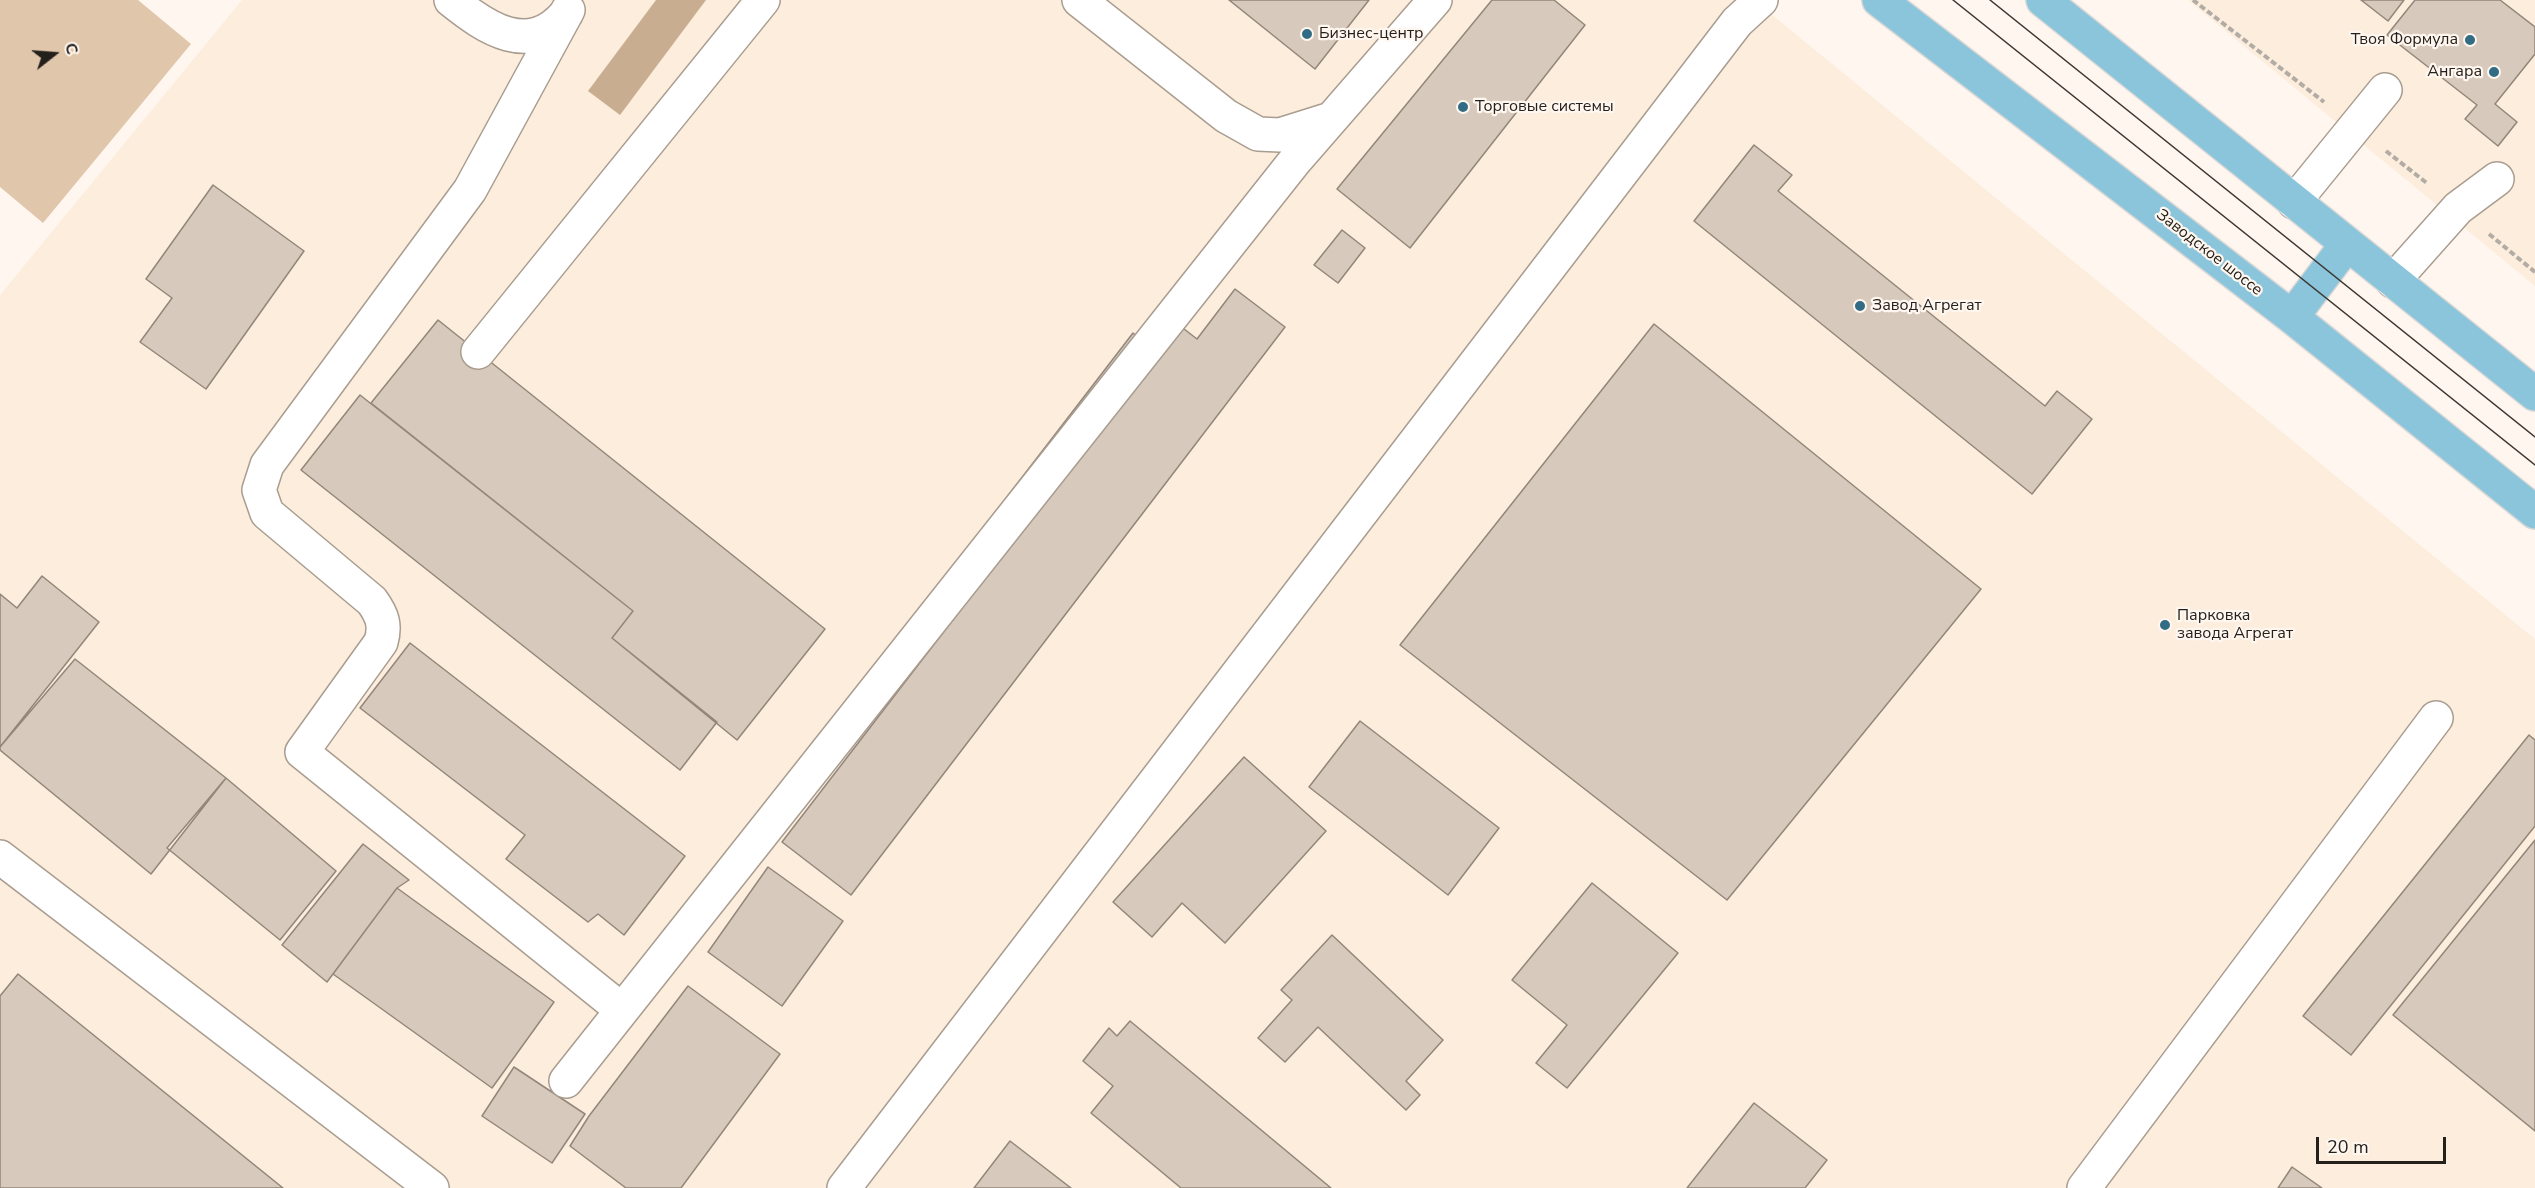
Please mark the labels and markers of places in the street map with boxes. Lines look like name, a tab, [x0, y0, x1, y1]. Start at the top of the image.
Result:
place label: Бизнес-центр	[1319, 24, 1423, 44]
marker: Бизнес-центр	[1300, 27, 1314, 41]
place label: Твоя Формула	[2351, 30, 2458, 50]
marker: Твоя Формула	[2463, 33, 2477, 47]
place label: Ангара	[2427, 62, 2482, 82]
marker: Ангара	[2487, 65, 2501, 79]
place label: Торговые системы	[1475, 97, 1614, 117]
marker: Торговые системы	[1456, 100, 1470, 114]
place label: Завод Агрегат	[1872, 296, 1982, 316]
marker: Завод Агрегат	[1853, 299, 1867, 313]
place label: Парковка завода Агрегат	[2177, 606, 2293, 644]
marker: Парковка завода Агрегат	[2158, 618, 2172, 632]

